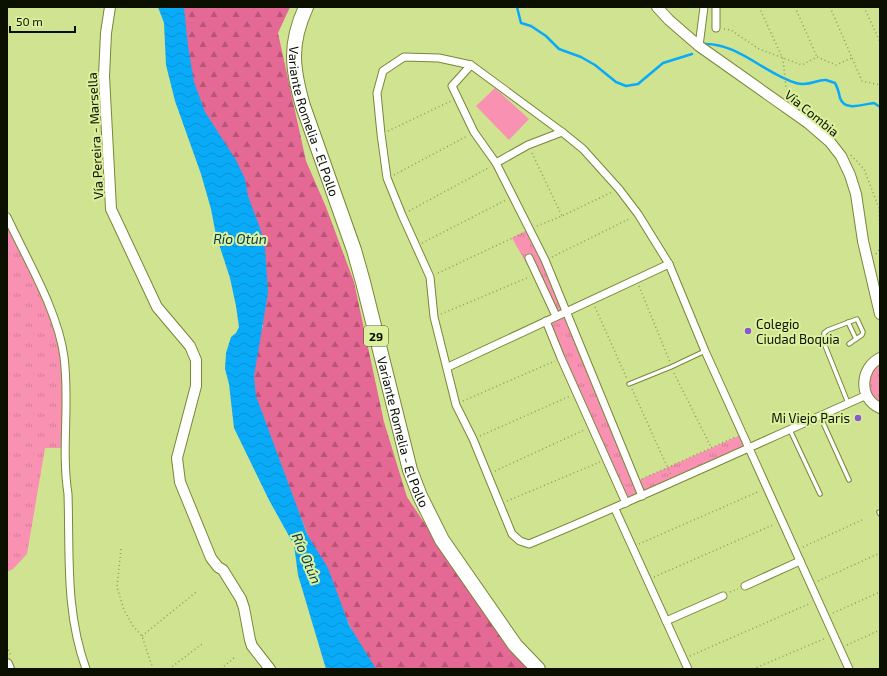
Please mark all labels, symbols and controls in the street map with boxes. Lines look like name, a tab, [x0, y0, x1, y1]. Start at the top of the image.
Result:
scale bar	[10, 8, 75, 34]
text: 50 m	[16, 14, 43, 28]
street label: Variante Romelia - El Pollo	[286, 46, 342, 199]
street label: Vía Pereira - Marsella	[84, 72, 106, 200]
street label: Vía Combia	[782, 86, 842, 140]
water label: Río Otún	[213, 230, 267, 247]
place label: Colegio Ciudad Boquia	[756, 316, 840, 347]
road number: 29	[364, 326, 388, 346]
marker: Colegio Ciudad Boquia	[743, 326, 753, 336]
street label: Variante Romelia - El Pollo	[374, 355, 432, 510]
place label: Mi Viejo Paris	[771, 410, 850, 426]
marker: Mi Viejo Paris	[853, 413, 863, 423]
water label: Río Otún	[289, 530, 325, 586]

